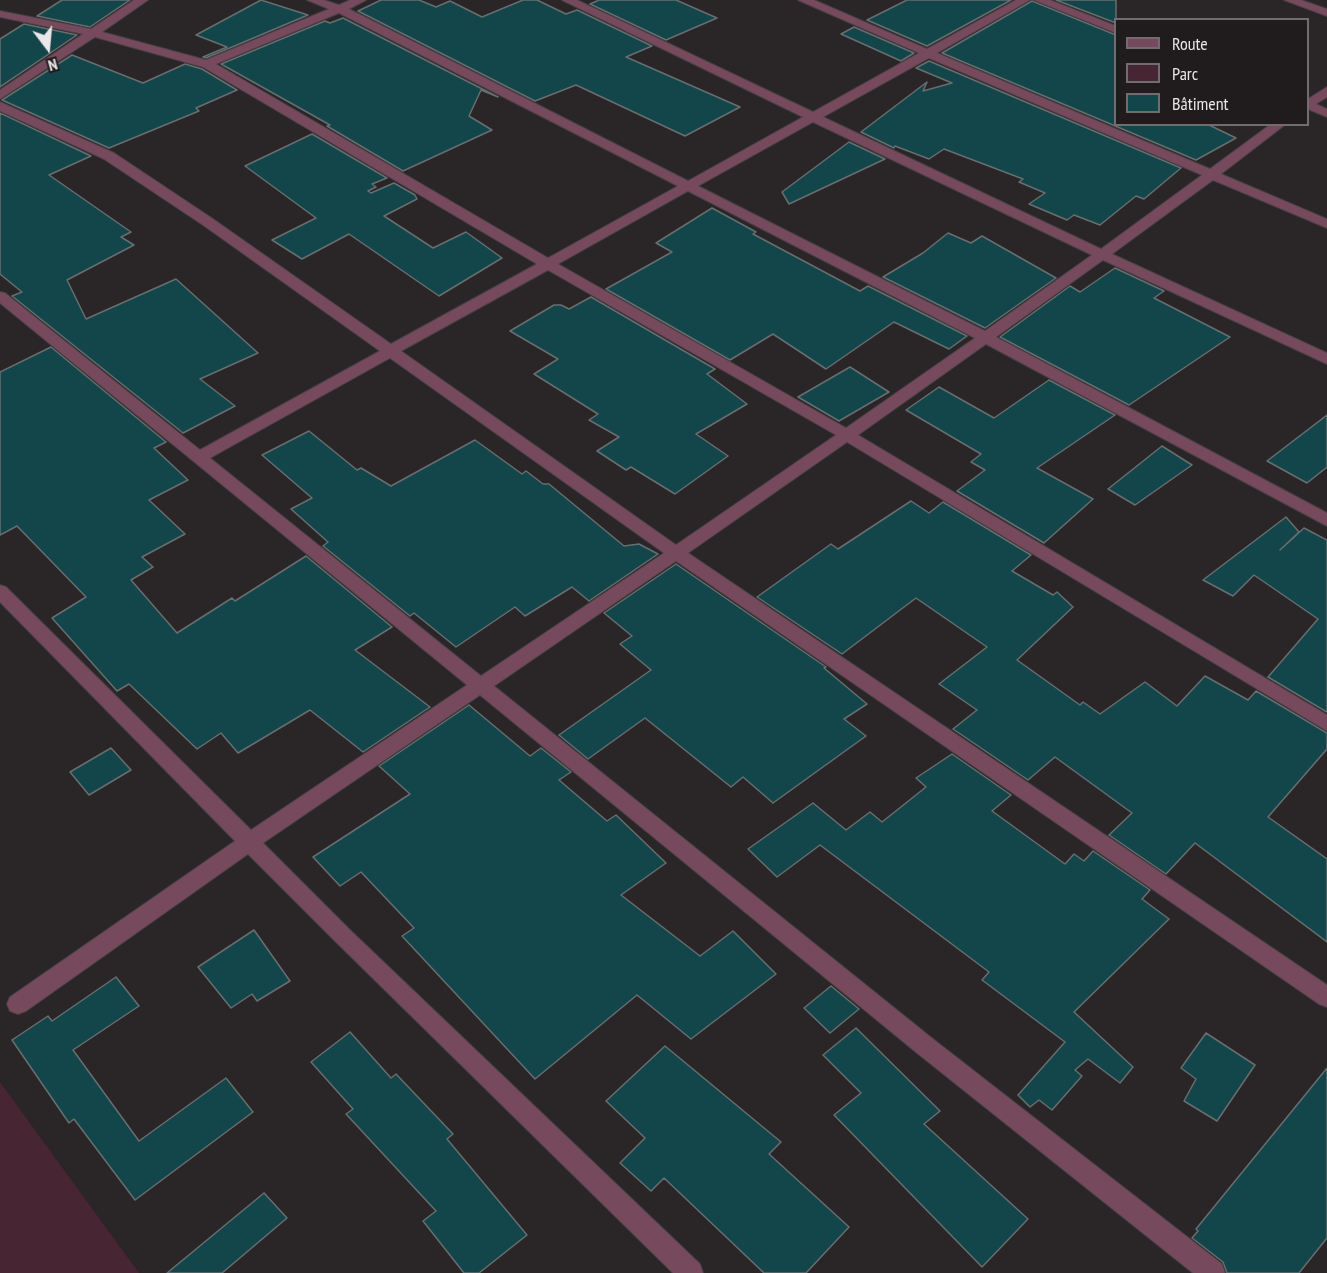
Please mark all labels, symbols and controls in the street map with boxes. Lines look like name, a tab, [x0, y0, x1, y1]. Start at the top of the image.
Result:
north arrow	[18, 18, 78, 78]
legend	[1114, 18, 1309, 126]
text: Route	[1172, 32, 1208, 55]
text: N	[46, 54, 60, 76]
text: Parc	[1172, 62, 1198, 85]
text: Bâtiment	[1172, 92, 1229, 115]

